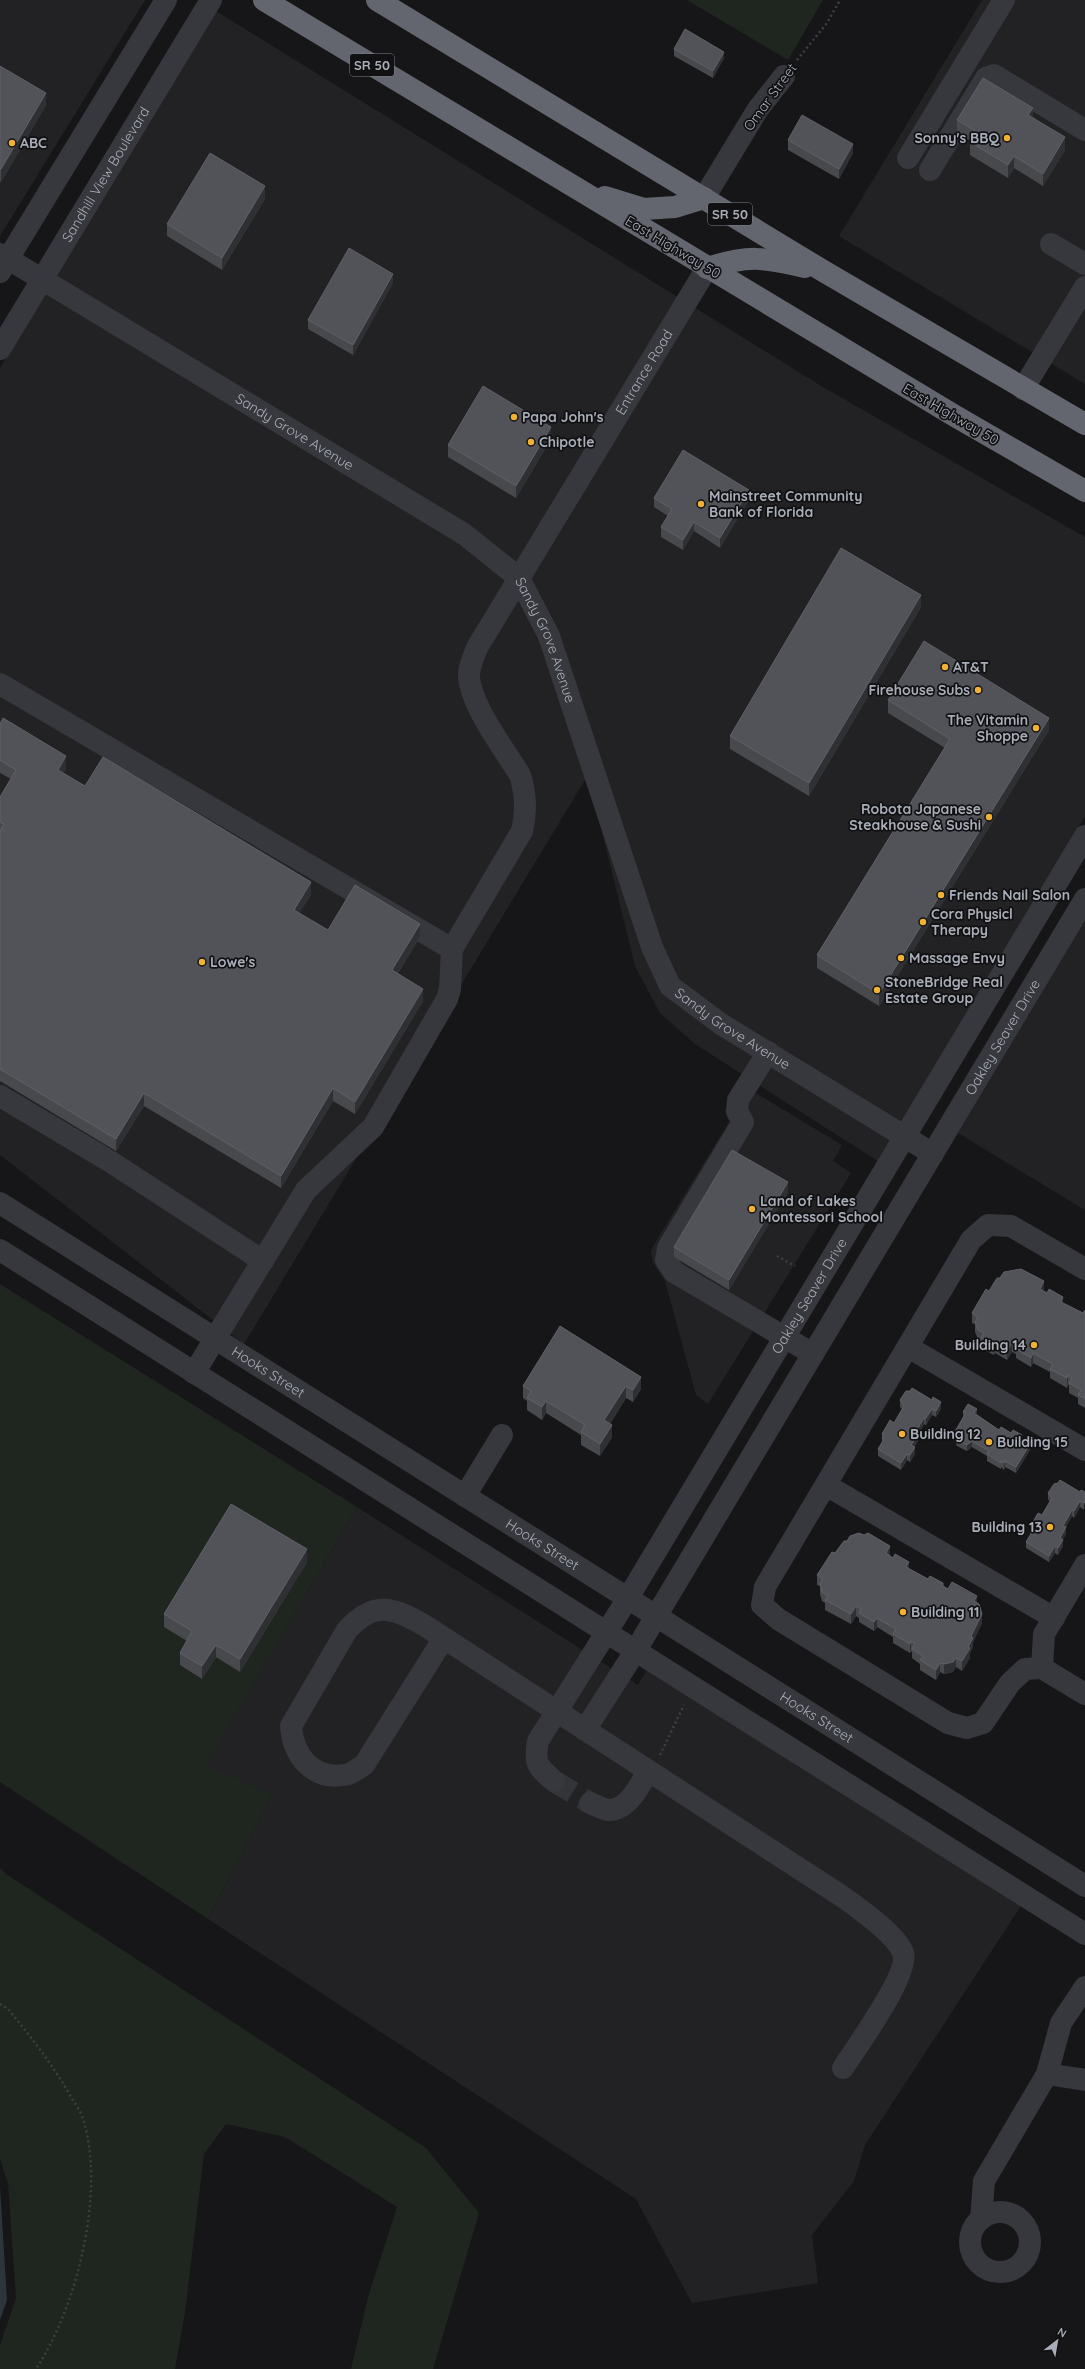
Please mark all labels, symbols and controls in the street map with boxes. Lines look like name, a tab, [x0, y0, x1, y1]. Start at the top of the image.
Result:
road number: SR 50	[350, 54, 394, 76]
street label: Omar Street	[739, 59, 801, 134]
street label: Sandhill View Boulevard	[58, 104, 153, 245]
place label: Sonny's BBQ	[915, 129, 999, 147]
marker: Sonny's BBQ	[1002, 133, 1012, 143]
place label: ABC	[20, 134, 47, 152]
marker: ABC	[7, 138, 17, 148]
road number: SR 50	[708, 203, 752, 225]
street label: East Highway 50	[622, 211, 724, 283]
street label: Entrance Road	[611, 326, 677, 418]
street label: East Highway 50	[900, 379, 1002, 449]
street label: Sandy Grove Avenue	[232, 389, 357, 474]
place label: Papa John's	[522, 408, 604, 426]
marker: Papa John's	[509, 412, 519, 422]
place label: Chipotle	[539, 433, 594, 451]
marker: Chipotle	[526, 437, 536, 447]
place label: Mainstreet Community Bank of Florida	[709, 487, 862, 521]
marker: Mainstreet Community Bank of Florida	[696, 499, 706, 509]
street label: Sandy Grove Avenue	[511, 574, 580, 705]
place label: AT&T	[953, 658, 989, 676]
marker: AT&T	[940, 662, 950, 672]
place label: Firehouse Subs	[869, 681, 970, 699]
marker: Firehouse Subs	[973, 685, 983, 695]
place label: The Vitamin Shoppe	[947, 711, 1028, 745]
marker: The Vitamin Shoppe	[1031, 723, 1041, 733]
place label: Robota Japanese Steakhouse & Sushi	[849, 800, 981, 834]
marker: Robota Japanese Steakhouse & Sushi	[984, 812, 994, 822]
place label: Friends Nail Salon	[949, 886, 1070, 904]
marker: Friends Nail Salon	[936, 890, 946, 900]
place label: Cora Physicl Therapy	[931, 905, 1013, 939]
marker: Cora Physicl Therapy	[918, 917, 928, 927]
place label: Massage Envy	[909, 949, 1005, 967]
place label: Lowe's	[210, 953, 256, 971]
marker: Massage Envy	[896, 953, 906, 963]
marker: Lowe's	[197, 957, 207, 967]
place label: StoneBridge Real Estate Group	[885, 973, 1003, 1007]
street label: Oakley Seaver Drive	[961, 976, 1044, 1098]
street label: Sandy Grove Avenue	[671, 984, 794, 1073]
marker: StoneBridge Real Estate Group	[872, 985, 882, 995]
place label: Land of Lakes Montessori School	[760, 1192, 883, 1226]
marker: Land of Lakes Montessori School	[747, 1204, 757, 1214]
street label: Oakley Seaver Drive	[768, 1235, 851, 1357]
place label: Building 14	[955, 1336, 1026, 1354]
marker: Building 14	[1029, 1340, 1039, 1350]
street label: Hooks Street	[228, 1342, 308, 1402]
place label: Building 12	[910, 1425, 981, 1443]
marker: Building 12	[897, 1429, 907, 1439]
place label: Building 15	[997, 1433, 1068, 1451]
marker: Building 15	[984, 1437, 994, 1447]
street label: Hooks Street	[502, 1515, 583, 1574]
place label: Building 13	[971, 1518, 1042, 1536]
marker: Building 13	[1045, 1522, 1055, 1532]
place label: Building 11	[911, 1603, 980, 1621]
marker: Building 11	[898, 1607, 908, 1617]
street label: Hooks Street	[777, 1687, 857, 1747]
north arrow	[1037, 2321, 1077, 2361]
text: N	[1055, 2324, 1069, 2341]

